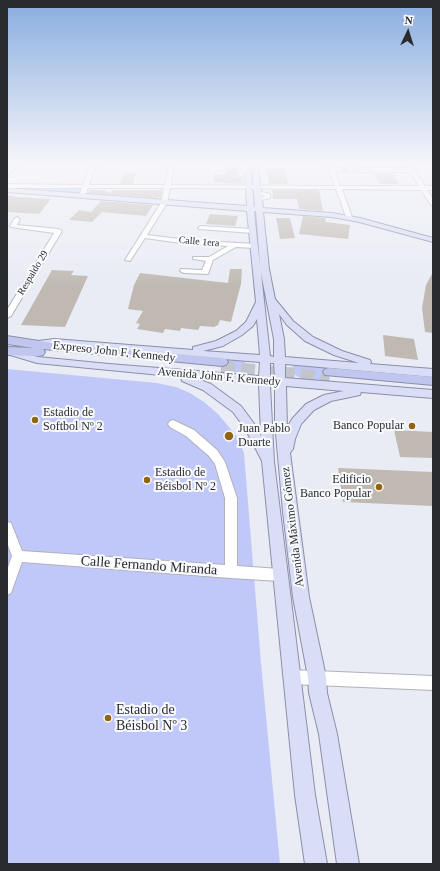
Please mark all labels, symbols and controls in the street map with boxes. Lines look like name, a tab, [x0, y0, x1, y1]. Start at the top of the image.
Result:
north arrow	[388, 12, 428, 52]
text: N	[404, 14, 413, 26]
street label: Calle 1era	[178, 234, 220, 250]
street label: Respaldo 29	[15, 249, 51, 297]
street label: Expreso John F. Kennedy	[52, 338, 176, 366]
street label: Avenida John F. Kennedy	[157, 364, 281, 390]
place label: Estadio de Softbol Nº 2	[43, 406, 103, 434]
marker: Estadio de Softbol Nº 2	[30, 415, 40, 425]
place label: Banco Popular	[333, 419, 404, 433]
marker: Banco Popular	[407, 421, 417, 431]
place label: Juan Pablo Duarte	[238, 422, 290, 450]
marker: Juan Pablo Duarte	[223, 430, 235, 442]
place label: Estadio de Béisbol Nº 2	[155, 466, 216, 494]
street label: Avenida Máximo Gómez	[278, 466, 308, 588]
place label: Edificio Banco Popular	[300, 473, 371, 501]
marker: Estadio de Béisbol Nº 2	[142, 475, 152, 485]
marker: Edificio Banco Popular	[374, 482, 384, 492]
street label: Calle Fernando Miranda	[80, 553, 218, 579]
place label: Estadio de Béisbol Nº 3	[116, 702, 187, 734]
marker: Estadio de Béisbol Nº 3	[103, 713, 113, 723]

